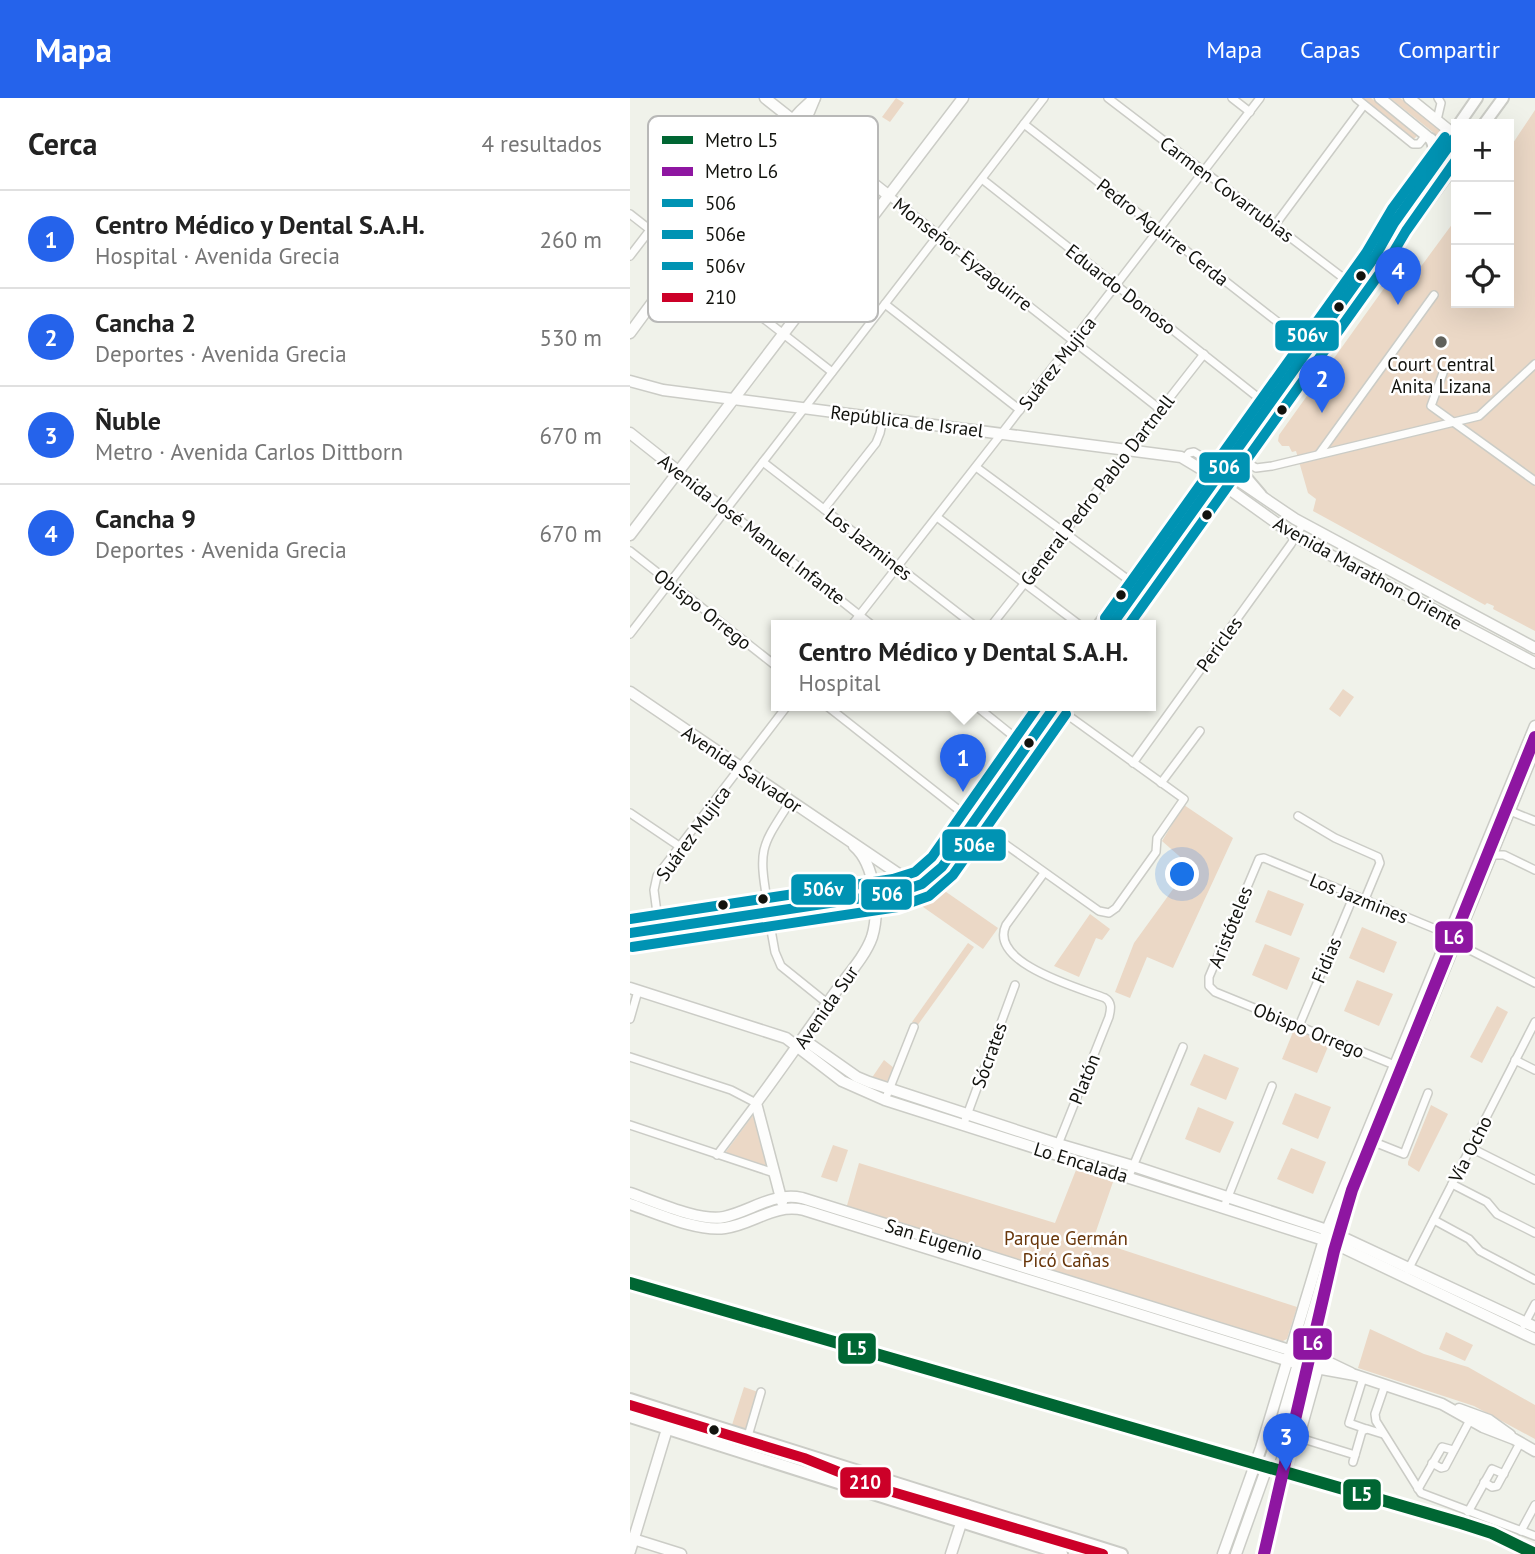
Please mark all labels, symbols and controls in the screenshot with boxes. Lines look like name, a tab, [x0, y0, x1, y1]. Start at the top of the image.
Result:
text: Mapa	[35, 28, 112, 71]
text: Mapa	[1206, 34, 1262, 65]
text: Capas	[1300, 34, 1360, 65]
text: Compartir	[1398, 34, 1500, 65]
legend	[648, 116, 878, 322]
map controls	[1451, 119, 1514, 308]
button: +	[1451, 119, 1514, 182]
text: Cerca	[28, 124, 97, 163]
text: Metro L5	[705, 128, 778, 152]
text: 4 resultados	[481, 129, 602, 158]
street label: Carmen Covarrubias	[1155, 131, 1299, 247]
text: Metro L6	[705, 159, 778, 183]
street label: Pedro Aguirre Cerda	[1092, 173, 1234, 291]
button: −	[1451, 182, 1514, 245]
text: 506	[705, 191, 736, 215]
street label: Monseñor Eyzaguirre	[889, 192, 1037, 316]
text: Centro Médico y Dental S.A.H.	[95, 208, 425, 241]
text: 506e	[705, 222, 746, 246]
text: 1	[44, 225, 58, 254]
text: 260 m	[540, 225, 602, 254]
street label: Eduardo Donoso	[1061, 238, 1181, 340]
text: Hospital · Avenida Grecia	[95, 241, 340, 270]
button: locate	[1451, 245, 1514, 308]
pin: 4	[1375, 247, 1421, 305]
text: 506v	[705, 254, 745, 278]
unlabelled marker	[1354, 269, 1368, 283]
text: 210	[705, 285, 736, 309]
unlabelled marker	[1332, 300, 1346, 314]
text: Cancha 2	[95, 306, 196, 339]
street label: Suárez Mujica	[1013, 311, 1101, 415]
line badge: 506v	[1274, 319, 1340, 352]
text: 2	[44, 323, 58, 352]
text: 530 m	[540, 323, 602, 352]
text: 506v	[1286, 323, 1329, 347]
marker: Court Central Anita Lizana	[1433, 334, 1449, 350]
text: Deportes · Avenida Grecia	[95, 339, 347, 368]
place label: Court Central Anita Lizana	[1387, 352, 1495, 398]
pin: 2	[1299, 355, 1345, 413]
street label: General Pedro Pablo Dartnell	[1015, 389, 1179, 590]
street label: República de Israel	[829, 400, 985, 442]
unlabelled marker	[1275, 403, 1289, 417]
text: Ñuble	[95, 404, 161, 437]
text: 3	[44, 421, 58, 450]
text: 670 m	[540, 421, 602, 450]
text: Metro · Avenida Carlos Dittborn	[95, 437, 403, 466]
street label: Avenida José Manuel Infante	[654, 449, 850, 609]
line badge: 506	[1198, 451, 1251, 484]
text: 506	[1208, 455, 1240, 479]
text: Cancha 9	[95, 502, 196, 535]
street label: Los Jazmines	[821, 503, 917, 585]
unlabelled marker	[1200, 508, 1214, 522]
street label: Avenida Marathon Oriente	[1269, 511, 1467, 635]
text: 4	[44, 519, 58, 548]
text: 670 m	[540, 519, 602, 548]
text: Deportes · Avenida Grecia	[95, 535, 347, 564]
street label: Obispo Orrego	[649, 563, 757, 655]
unlabelled marker	[1114, 588, 1128, 602]
street label: Pericles	[1191, 611, 1247, 677]
popup	[771, 620, 1156, 711]
text: Centro Médico y Dental S.A.H.	[799, 635, 1129, 668]
text: Hospital	[799, 668, 881, 697]
street label: Avenida Salvador	[677, 720, 807, 818]
pin: 1	[940, 734, 986, 792]
unlabelled marker	[1022, 736, 1036, 750]
street label: Suárez Mujica	[650, 781, 736, 885]
line badge: 506e	[941, 828, 1007, 862]
text: 506e	[953, 833, 995, 857]
your location	[1165, 857, 1199, 891]
street label: Los Jazmines	[1306, 867, 1412, 929]
line badge: 506v	[790, 873, 857, 906]
text: 506v	[802, 877, 845, 901]
line badge: 506	[860, 878, 913, 911]
text: 506	[871, 882, 903, 906]
street label: Aristóteles	[1203, 883, 1257, 971]
unlabelled marker	[756, 892, 770, 906]
unlabelled marker	[716, 898, 730, 912]
line badge: L6	[1434, 920, 1474, 954]
text: L6	[1444, 925, 1464, 949]
street label: Fidias	[1306, 933, 1346, 987]
street label: Avenida Sur	[789, 960, 864, 1053]
street label: Obispo Orrego	[1250, 997, 1368, 1063]
street label: Sócrates	[966, 1019, 1012, 1091]
street label: Platón	[1063, 1050, 1105, 1108]
street label: Vía Ocho	[1443, 1112, 1497, 1187]
street label: Lo Encalada	[1031, 1136, 1131, 1188]
street label: San Eugenio	[882, 1213, 986, 1265]
park label: Parque Germán Picó Cañas	[1004, 1226, 1128, 1272]
line badge: L6	[1292, 1327, 1333, 1361]
text: L6	[1303, 1331, 1323, 1355]
line badge: L5	[837, 1332, 877, 1365]
text: L5	[847, 1336, 867, 1360]
pin: 3	[1263, 1413, 1309, 1471]
unlabelled marker	[707, 1423, 721, 1437]
line badge: 210	[839, 1466, 892, 1499]
text: 210	[849, 1470, 881, 1494]
line badge: L5	[1342, 1478, 1382, 1511]
text: L5	[1352, 1482, 1372, 1506]

